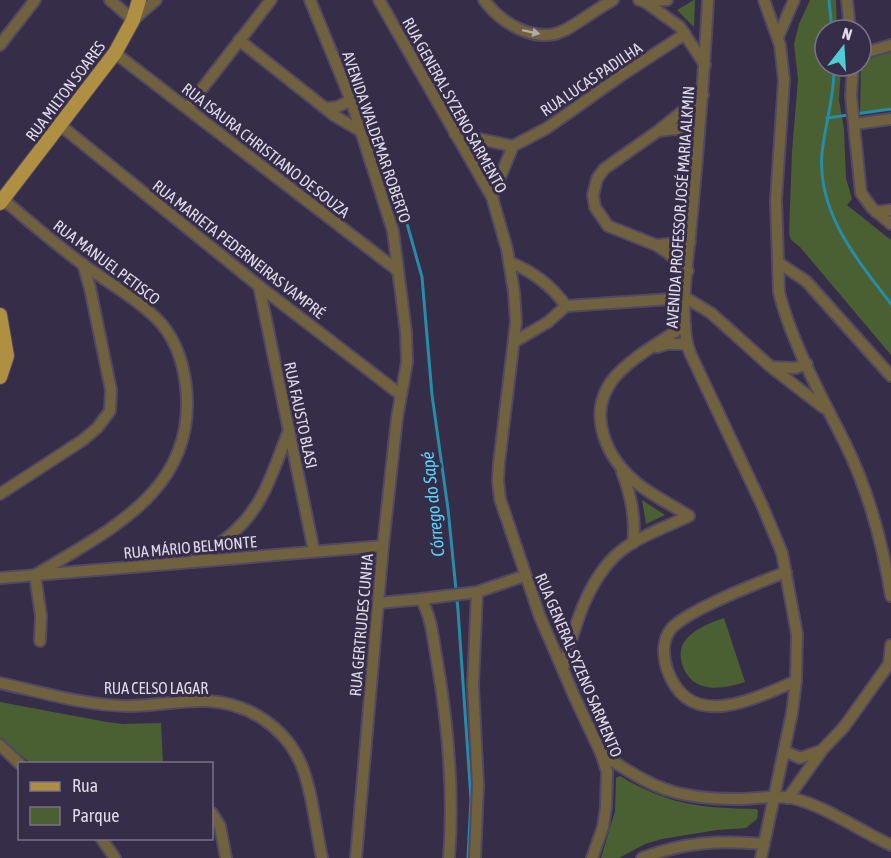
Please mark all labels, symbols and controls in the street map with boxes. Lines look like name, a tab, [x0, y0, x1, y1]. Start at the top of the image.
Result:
street label: RUA GENERAL SYZENO SARMENTO	[399, 14, 511, 196]
north arrow	[813, 18, 873, 78]
text: N	[840, 24, 855, 44]
one-way arrow	[522, 28, 541, 37]
street label: RUA MILTON SOARES	[22, 37, 109, 144]
street label: RUA LUCAS PADILHA	[537, 38, 645, 120]
street label: AVENIDA WALDEMAR ROBERTO	[339, 49, 415, 225]
street label: RUA ISAURA CHRISTIANO DE SOUZA	[179, 79, 353, 221]
street label: AVENIDA PROFESSOR JOSÉ MARIA ALKMIN	[663, 85, 697, 329]
street label: RUA MARIETA PEDERNEIRAS VAMPRÉ	[149, 176, 329, 322]
street label: RUA MANUEL PETISCO	[50, 216, 164, 308]
street label: RUA FAUSTO BLASI	[281, 360, 321, 470]
water label: Córrego do Sapé	[417, 450, 448, 558]
street label: RUA MÁRIO BELMONTE	[123, 532, 258, 562]
street label: RUA GERTRUDES CUNHA	[346, 553, 376, 697]
street label: RUA GENERAL SYZENO SARMENTO	[532, 571, 626, 759]
street label: RUA CELSO LAGAR	[104, 679, 208, 697]
legend	[18, 762, 213, 840]
text: Rua	[72, 775, 98, 796]
text: Parque	[72, 805, 120, 826]

